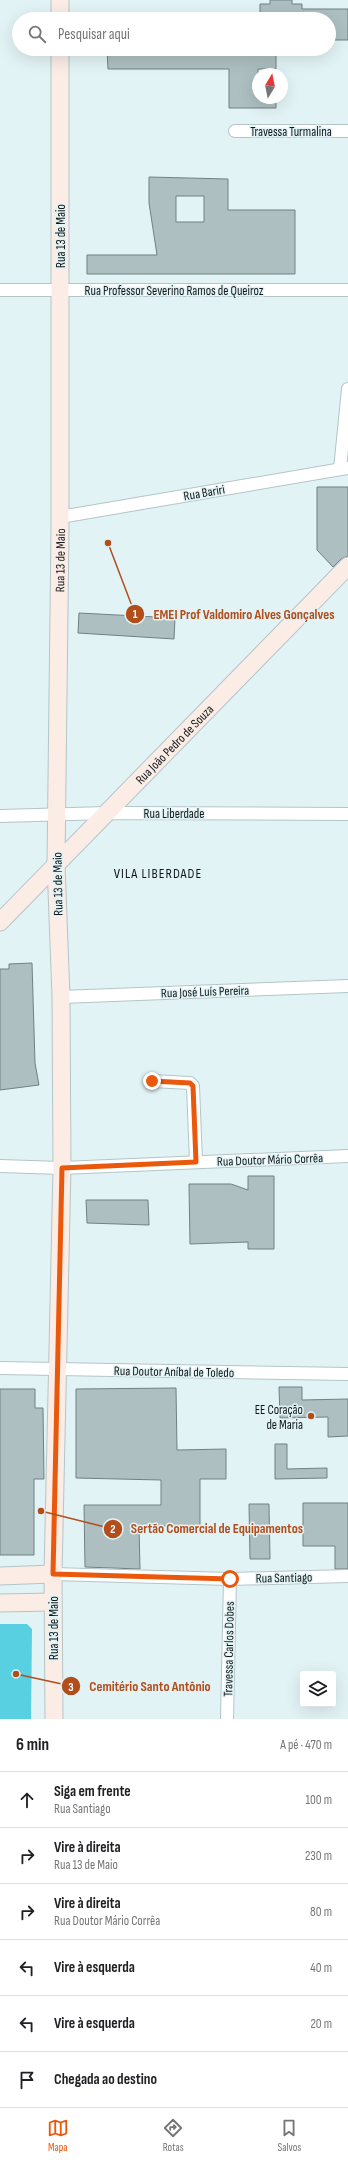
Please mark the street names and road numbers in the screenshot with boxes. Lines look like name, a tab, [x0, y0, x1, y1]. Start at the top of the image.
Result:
street label: Travessa Turmalina	[250, 124, 332, 140]
street label: Rua 13 de Maio	[53, 204, 69, 268]
street label: Rua Professor Severino Ramos de Queiroz	[85, 283, 264, 299]
street label: Rua Bariri	[182, 481, 226, 504]
street label: Rua 13 de Maio	[52, 528, 69, 592]
street label: Rua João Pedro de Souza	[132, 701, 217, 788]
street label: Rua Liberdade	[144, 806, 204, 822]
street label: Rua 13 de Maio	[49, 852, 67, 916]
street label: Rua José Luís Pereira	[161, 982, 249, 1002]
street label: Rua Doutor Mário Corrêa	[217, 1150, 323, 1170]
street label: Rua Doutor Aníbal de Toledo	[114, 1363, 234, 1381]
street label: Rua Santiago	[256, 1570, 312, 1586]
street label: Rua 13 de Maio	[46, 1596, 62, 1660]
street label: Travessa Carlos Dobes	[220, 1601, 238, 1697]

